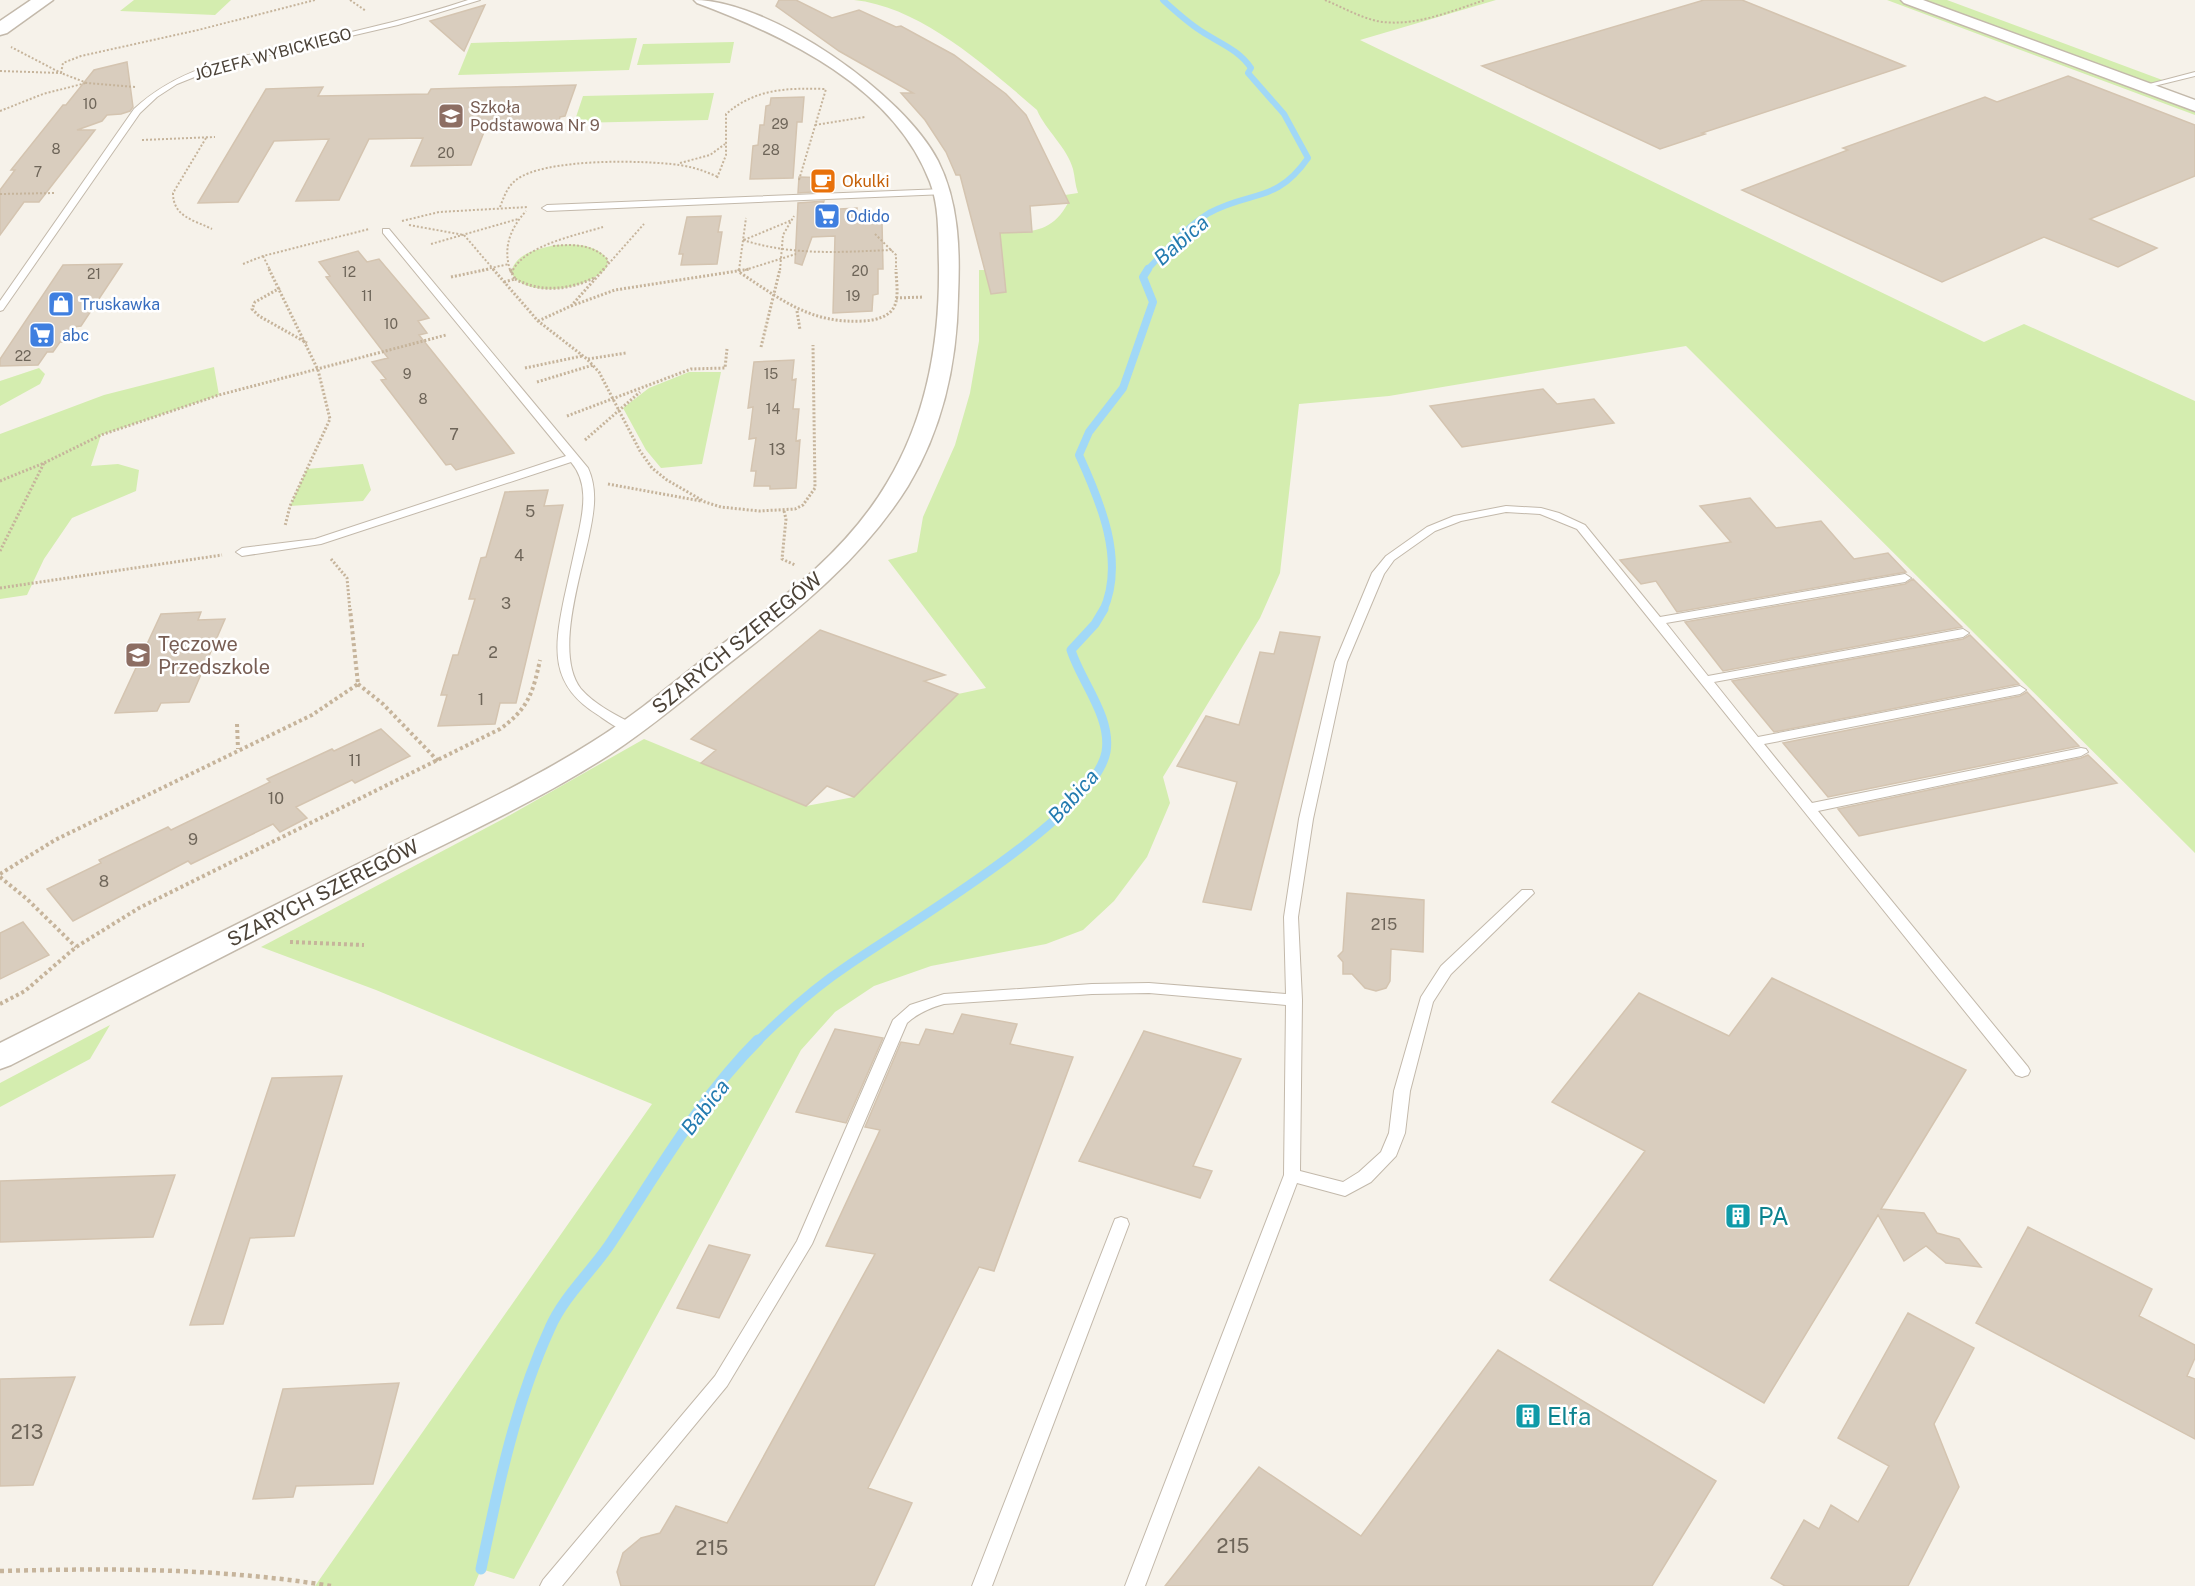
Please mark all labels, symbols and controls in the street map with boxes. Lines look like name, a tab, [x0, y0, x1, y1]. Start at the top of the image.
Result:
street label: JÓZEFA WYBICKIEGO	[192, 23, 354, 84]
house number: 10	[83, 96, 97, 112]
place label: Szkoła Podstawowa Nr 9	[470, 98, 600, 135]
school or university icon: Szkoła Podstawowa Nr 9	[436, 101, 466, 131]
house number: 29	[771, 116, 789, 132]
house number: 8	[51, 141, 61, 157]
house number: 28	[762, 142, 780, 158]
house number: 20	[438, 145, 454, 161]
house number: 7	[34, 164, 42, 180]
cafe icon: Okulki	[808, 166, 838, 196]
place label: Okulki	[842, 172, 890, 191]
supermarket icon: Odido	[812, 201, 842, 231]
place label: Odido	[846, 207, 890, 226]
water label: Babica	[1149, 210, 1213, 270]
house number: 20	[852, 263, 868, 279]
house number: 12	[342, 264, 356, 280]
house number: 21	[87, 266, 101, 282]
house number: 11	[361, 288, 373, 304]
house number: 19	[846, 288, 860, 304]
shop icon: Truskawka	[46, 289, 76, 319]
place label: Truskawka	[80, 295, 160, 314]
house number: 10	[384, 316, 398, 332]
supermarket icon: abc	[27, 320, 57, 350]
place label: abc	[62, 326, 89, 345]
house number: 22	[15, 348, 31, 364]
house number: 9	[403, 366, 412, 382]
house number: 15	[764, 366, 778, 382]
house number: 8	[418, 391, 428, 407]
house number: 14	[766, 401, 780, 417]
house number: 7	[449, 425, 459, 444]
house number: 13	[769, 440, 785, 459]
house number: 5	[525, 502, 535, 521]
house number: 4	[514, 546, 524, 565]
street label: SZARYCH SZEREGÓW	[647, 566, 827, 719]
house number: 3	[501, 594, 511, 613]
place label: Tęczowe Przedszkole	[158, 632, 270, 679]
school or university icon: Tęczowe Przedszkole	[123, 640, 153, 670]
house number: 2	[488, 643, 498, 662]
house number: 1	[478, 690, 484, 709]
house number: 11	[348, 751, 362, 770]
water label: Babica	[1042, 764, 1104, 828]
house number: 10	[268, 789, 284, 808]
house number: 9	[188, 830, 198, 849]
street label: SZARYCH SZEREGÓW	[223, 833, 423, 952]
house number: 8	[99, 872, 109, 891]
house number: 215	[1371, 915, 1397, 934]
water label: Babica	[675, 1074, 735, 1140]
building icon: PA	[1723, 1201, 1753, 1231]
place label: PA	[1758, 1202, 1789, 1230]
building icon: Elfa	[1513, 1401, 1543, 1431]
place label: Elfa	[1547, 1402, 1591, 1430]
house number: 213	[11, 1420, 43, 1444]
house number: 215	[1217, 1534, 1249, 1558]
house number: 215	[696, 1536, 728, 1560]

